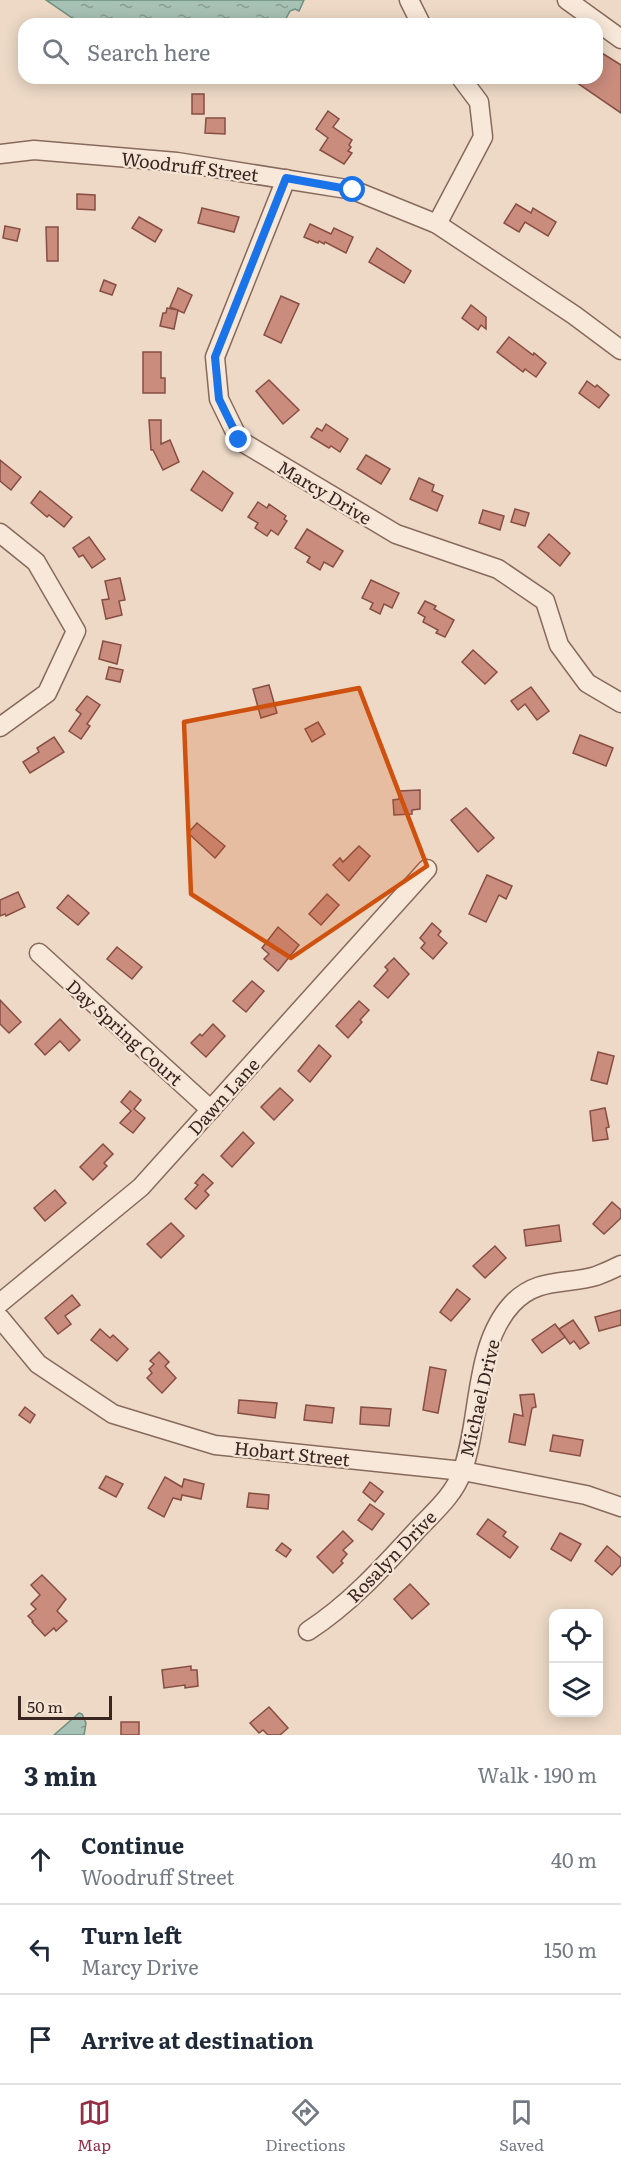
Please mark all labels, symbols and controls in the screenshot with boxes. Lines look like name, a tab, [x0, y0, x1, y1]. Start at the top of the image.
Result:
search box	[18, 18, 603, 84]
icon: search	[39, 35, 72, 68]
text: Search here	[87, 35, 210, 68]
street label: Woodruff Street	[120, 144, 261, 188]
route start	[339, 176, 365, 202]
route end	[225, 426, 251, 452]
street label: Marcy Drive	[273, 453, 377, 531]
street label: Day Spring Court	[61, 972, 190, 1092]
street label: Dawn Lane	[181, 1051, 265, 1141]
street label: Michael Drive	[452, 1336, 506, 1460]
street label: Hobart Street	[233, 1433, 352, 1473]
street label: Rosalyn Drive	[340, 1504, 442, 1608]
map controls	[549, 1609, 603, 1717]
button: locate	[549, 1609, 603, 1663]
button: layers	[549, 1663, 603, 1717]
scale bar	[18, 1693, 112, 1720]
text: 50 m	[27, 1694, 63, 1718]
text: 3 min	[24, 1755, 97, 1794]
text: Walk · 190 m	[478, 1759, 597, 1789]
text: Continue	[81, 1828, 184, 1861]
icon: ahead	[24, 1843, 57, 1876]
text: 40 m	[551, 1844, 597, 1874]
text: Woodruff Street	[81, 1861, 234, 1891]
text: Turn left	[81, 1918, 182, 1951]
icon: left	[24, 1933, 57, 1966]
text: 150 m	[544, 1934, 597, 1964]
text: Marcy Drive	[81, 1951, 199, 1981]
icon: arrive	[24, 2023, 57, 2056]
text: Arrive at destination	[81, 2023, 314, 2056]
tab: Map	[77, 2096, 111, 2156]
tab: Directions	[265, 2096, 345, 2156]
tab: Saved	[499, 2096, 544, 2156]

